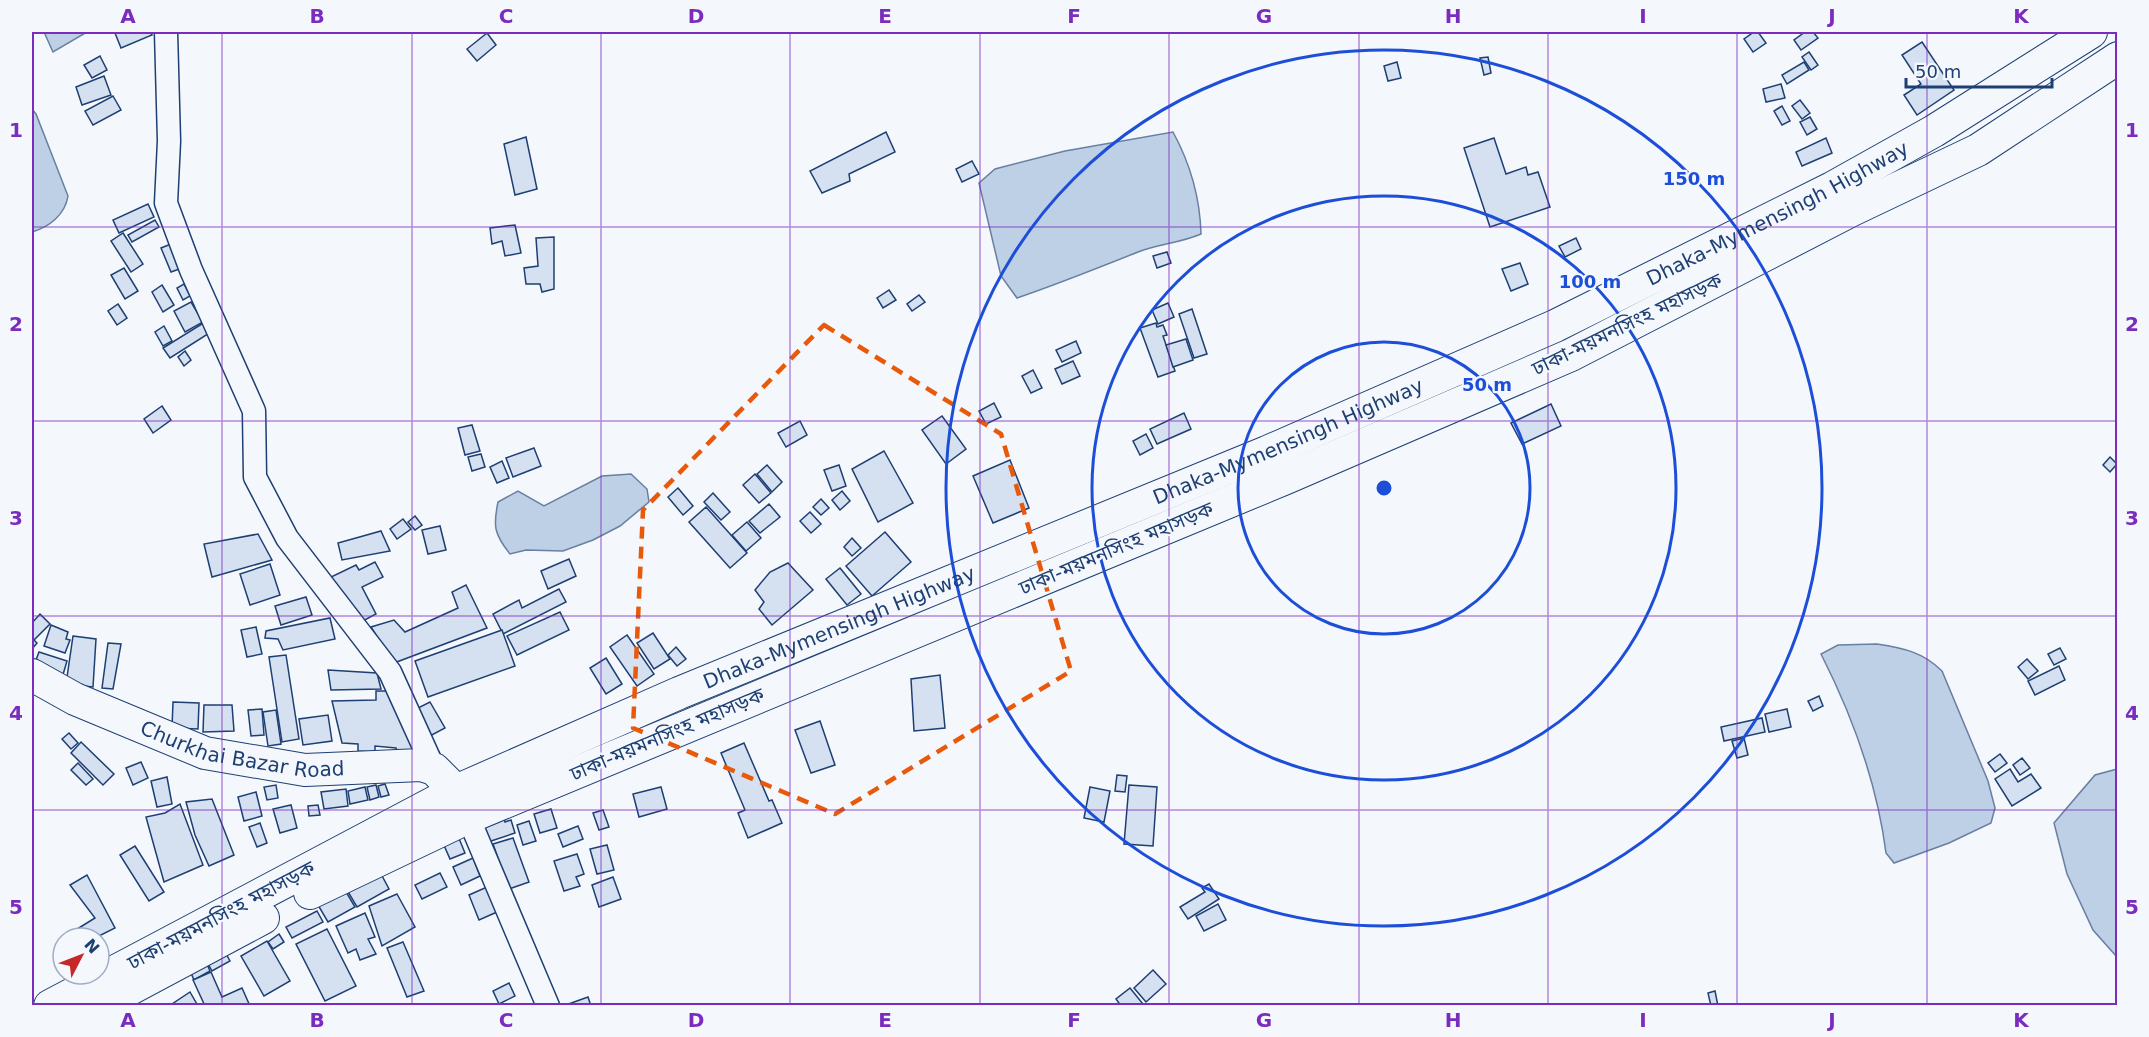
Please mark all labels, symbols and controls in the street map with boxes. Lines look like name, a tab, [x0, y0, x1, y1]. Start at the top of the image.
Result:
text: A	[120, 4, 136, 28]
text: B	[309, 4, 325, 28]
text: C	[499, 4, 513, 28]
text: D	[688, 4, 704, 28]
text: E	[878, 4, 892, 28]
text: F	[1067, 4, 1081, 28]
text: G	[1256, 4, 1272, 28]
text: H	[1445, 4, 1461, 28]
text: I	[1639, 4, 1647, 28]
text: J	[1826, 4, 1836, 28]
text: K	[2013, 4, 2030, 28]
scale bar	[1906, 51, 2052, 89]
text: 50 m	[1915, 61, 1961, 82]
text: 1	[9, 118, 23, 142]
text: 1	[2125, 118, 2139, 142]
street label: Dhaka-Mymensingh Highway	[1642, 136, 1913, 291]
text: 150 m	[1663, 168, 1725, 189]
street label: ঢাকা-ময়মনসিংহ মহাসড়ক	[1527, 267, 1727, 381]
text: 100 m	[1559, 271, 1621, 292]
text: 2	[9, 312, 23, 336]
text: 2	[2125, 312, 2139, 336]
street label: Dhaka-Mymensingh Highway	[1149, 373, 1427, 509]
text: 50 m	[1462, 374, 1512, 395]
centre of rings	[1374, 478, 1394, 498]
street label: ঢাকা-ময়মনসিংহ মহাসড়ক	[1014, 496, 1218, 600]
text: 3	[9, 506, 23, 530]
text: 3	[2125, 506, 2139, 530]
street label: Dhaka-Mymensingh Highway	[700, 561, 979, 694]
street label: ঢাকা-ময়মনসিংহ মহাসড়ক	[565, 682, 769, 786]
text: 4	[9, 701, 23, 725]
text: 4	[2125, 701, 2139, 725]
street label: Churkhai Bazar Road	[137, 716, 345, 782]
street label: ঢাকা-ময়মনসিংহ মহাসড়ক	[122, 855, 319, 975]
text: 5	[9, 895, 23, 919]
text: 5	[2125, 895, 2139, 919]
north arrow	[51, 926, 111, 986]
text: N	[80, 935, 103, 958]
text: A	[120, 1008, 136, 1032]
text: B	[309, 1008, 325, 1032]
text: C	[499, 1008, 513, 1032]
text: D	[688, 1008, 704, 1032]
text: E	[878, 1008, 892, 1032]
text: F	[1067, 1008, 1081, 1032]
text: G	[1256, 1008, 1272, 1032]
text: H	[1445, 1008, 1461, 1032]
text: I	[1639, 1008, 1647, 1032]
text: J	[1826, 1008, 1836, 1032]
text: K	[2013, 1008, 2030, 1032]

